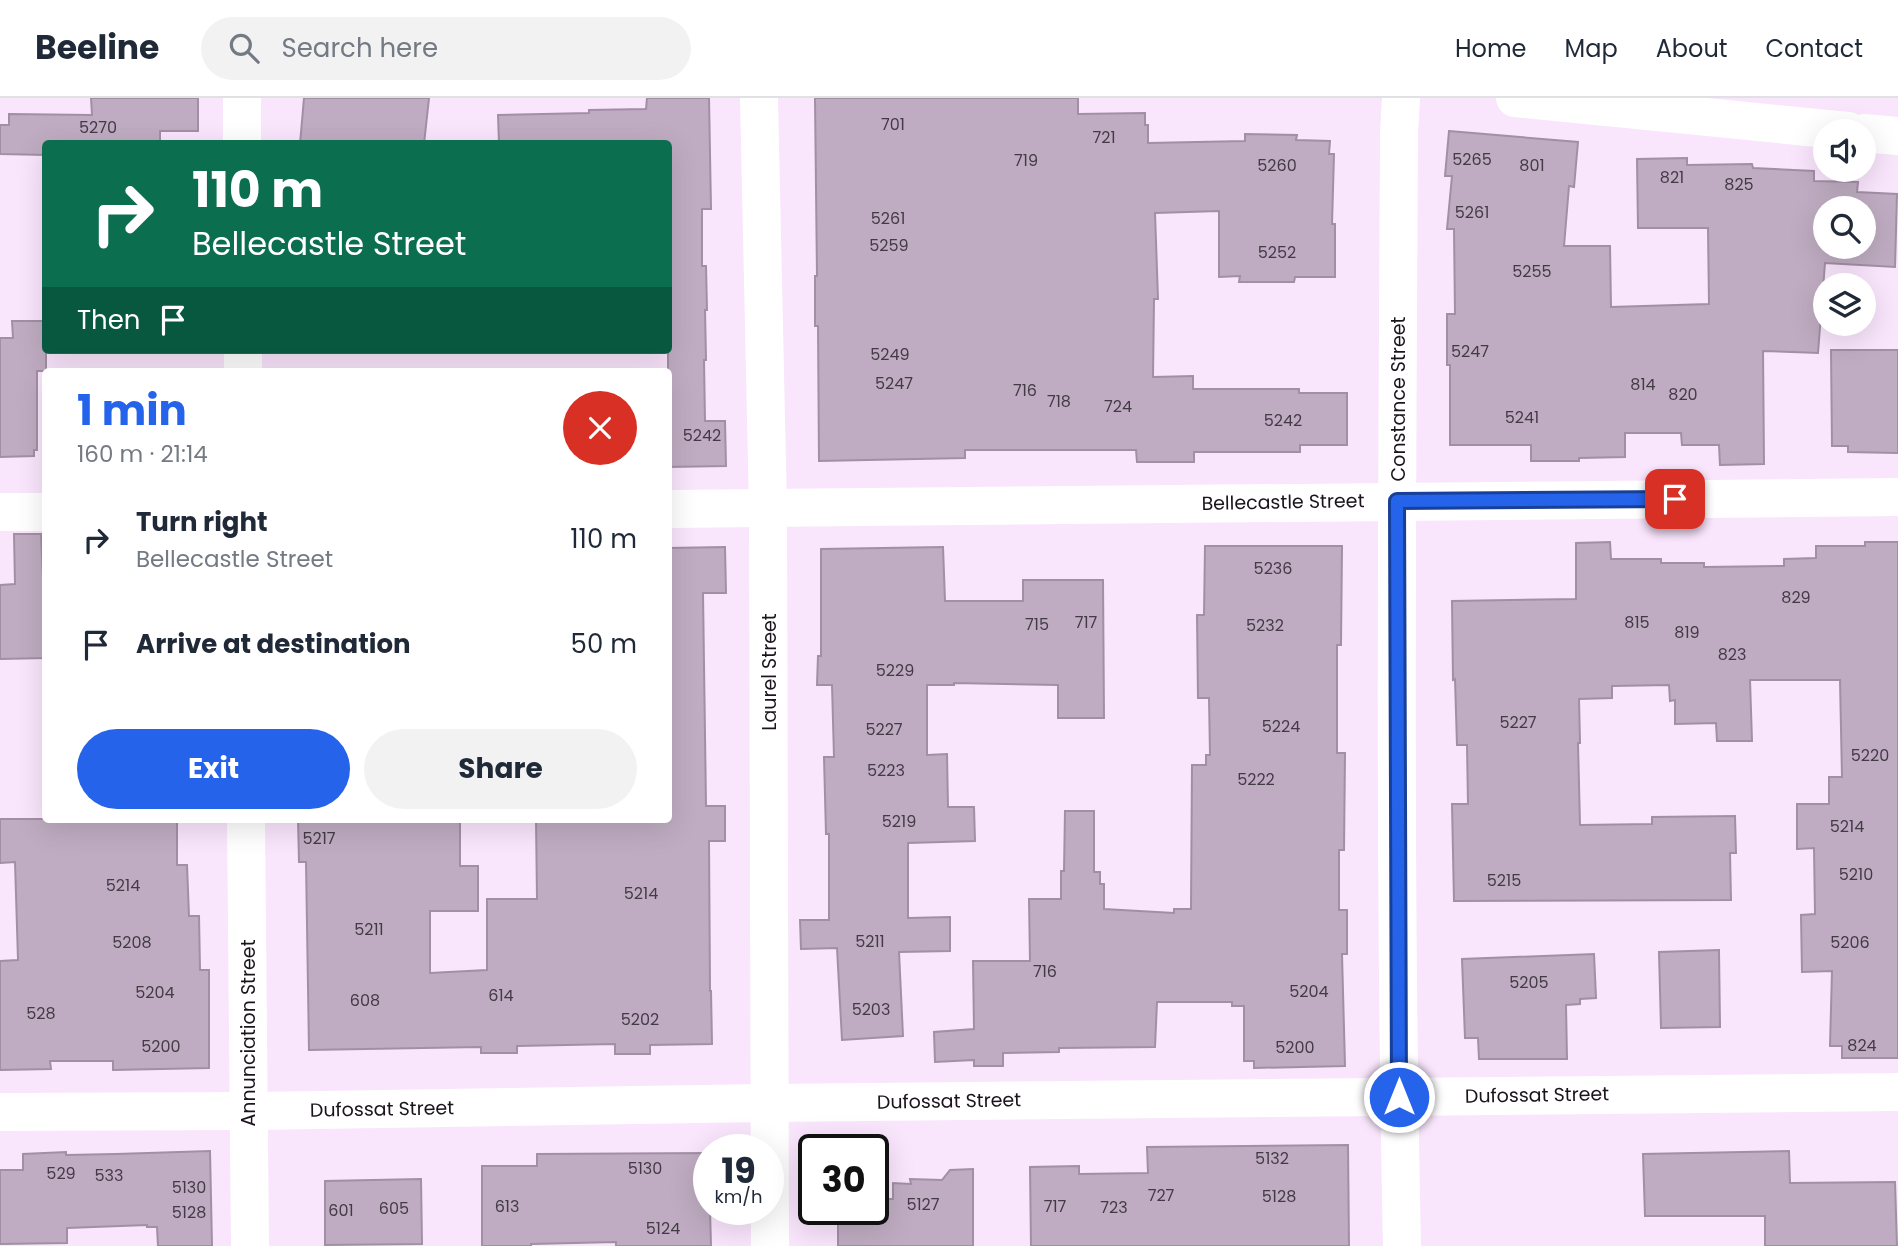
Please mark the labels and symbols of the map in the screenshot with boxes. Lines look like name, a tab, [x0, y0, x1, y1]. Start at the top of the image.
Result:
house number: 701	[881, 113, 905, 136]
house number: 5270	[79, 116, 117, 139]
house number: 721	[1092, 126, 1116, 149]
house number: 5265	[1452, 148, 1492, 171]
house number: 719	[1014, 149, 1038, 172]
house number: 5260	[1257, 154, 1297, 177]
house number: 801	[1519, 154, 1545, 177]
house number: 821	[1660, 166, 1684, 189]
house number: 825	[1724, 173, 1754, 196]
house number: 5261	[1455, 201, 1489, 224]
house number: 5261	[871, 207, 905, 230]
house number: 5259	[869, 234, 909, 257]
house number: 5252	[1258, 241, 1296, 264]
house number: 5255	[1512, 260, 1552, 283]
street label: Constance Street	[1385, 317, 1412, 481]
house number: 5247	[1451, 340, 1489, 363]
house number: 5249	[870, 343, 910, 366]
house number: 5247	[875, 372, 913, 395]
house number: 814	[1630, 373, 1656, 396]
house number: 716	[1013, 379, 1037, 402]
house number: 820	[1668, 383, 1698, 406]
house number: 718	[1047, 390, 1071, 413]
house number: 724	[1104, 395, 1132, 418]
house number: 5241	[1505, 406, 1539, 429]
house number: 5242	[1264, 409, 1302, 432]
house number: 5242	[683, 424, 721, 447]
pin	[1645, 469, 1705, 529]
street label: Bellecastle Street	[1201, 487, 1365, 517]
house number: 5236	[1254, 557, 1292, 580]
house number: 829	[1781, 586, 1811, 609]
house number: 717	[1075, 611, 1098, 634]
house number: 815	[1624, 611, 1650, 634]
street label: Laurel Street	[756, 613, 783, 731]
house number: 715	[1025, 613, 1049, 636]
house number: 5232	[1246, 614, 1284, 637]
house number: 819	[1674, 621, 1700, 644]
house number: 823	[1718, 643, 1746, 666]
house number: 5229	[876, 659, 914, 682]
house number: 5227	[1499, 711, 1537, 734]
house number: 5224	[1262, 715, 1300, 738]
house number: 5227	[865, 718, 903, 741]
house number: 5220	[1851, 744, 1889, 767]
house number: 5223	[867, 759, 905, 782]
house number: 5222	[1237, 768, 1275, 791]
house number: 5219	[882, 810, 916, 833]
house number: 5214	[1830, 815, 1864, 838]
house number: 5217	[302, 827, 336, 850]
house number: 5210	[1839, 863, 1873, 886]
house number: 5215	[1487, 869, 1521, 892]
house number: 5214	[106, 874, 140, 897]
house number: 5214	[624, 882, 658, 905]
house number: 5211	[354, 918, 384, 941]
house number: 5211	[855, 930, 885, 953]
house number: 5208	[112, 931, 152, 954]
house number: 5206	[1830, 931, 1870, 954]
street label: Annunciation Street	[235, 939, 262, 1127]
house number: 716	[1033, 960, 1057, 983]
house number: 5205	[1509, 971, 1549, 994]
house number: 5204	[1289, 980, 1329, 1003]
house number: 5204	[135, 981, 175, 1004]
house number: 614	[488, 984, 514, 1007]
house number: 608	[350, 989, 380, 1012]
house number: 5203	[852, 998, 890, 1021]
house number: 528	[26, 1002, 56, 1025]
house number: 5202	[621, 1008, 659, 1031]
house number: 824	[1847, 1034, 1877, 1057]
house number: 5200	[141, 1035, 181, 1058]
house number: 5200	[1275, 1036, 1315, 1059]
position arrow	[1362, 1060, 1436, 1134]
street label: Dufossat Street	[1465, 1080, 1609, 1110]
street label: Dufossat Street	[877, 1086, 1021, 1116]
street label: Dufossat Street	[310, 1094, 454, 1124]
speed limit sign: 30	[798, 1134, 889, 1225]
house number: 5132	[1255, 1147, 1289, 1170]
house number: 5130	[628, 1157, 662, 1180]
house number: 529	[46, 1162, 76, 1185]
house number: 533	[95, 1164, 123, 1187]
house number: 5130	[172, 1176, 206, 1199]
house number: 727	[1148, 1184, 1175, 1207]
house number: 5128	[1262, 1185, 1296, 1208]
house number: 5127	[906, 1193, 940, 1216]
house number: 613	[495, 1195, 519, 1218]
house number: 717	[1044, 1195, 1067, 1218]
house number: 723	[1100, 1196, 1128, 1219]
house number: 605	[379, 1197, 409, 1220]
house number: 601	[328, 1199, 354, 1222]
house number: 5128	[172, 1201, 206, 1224]
house number: 5124	[646, 1217, 680, 1240]

